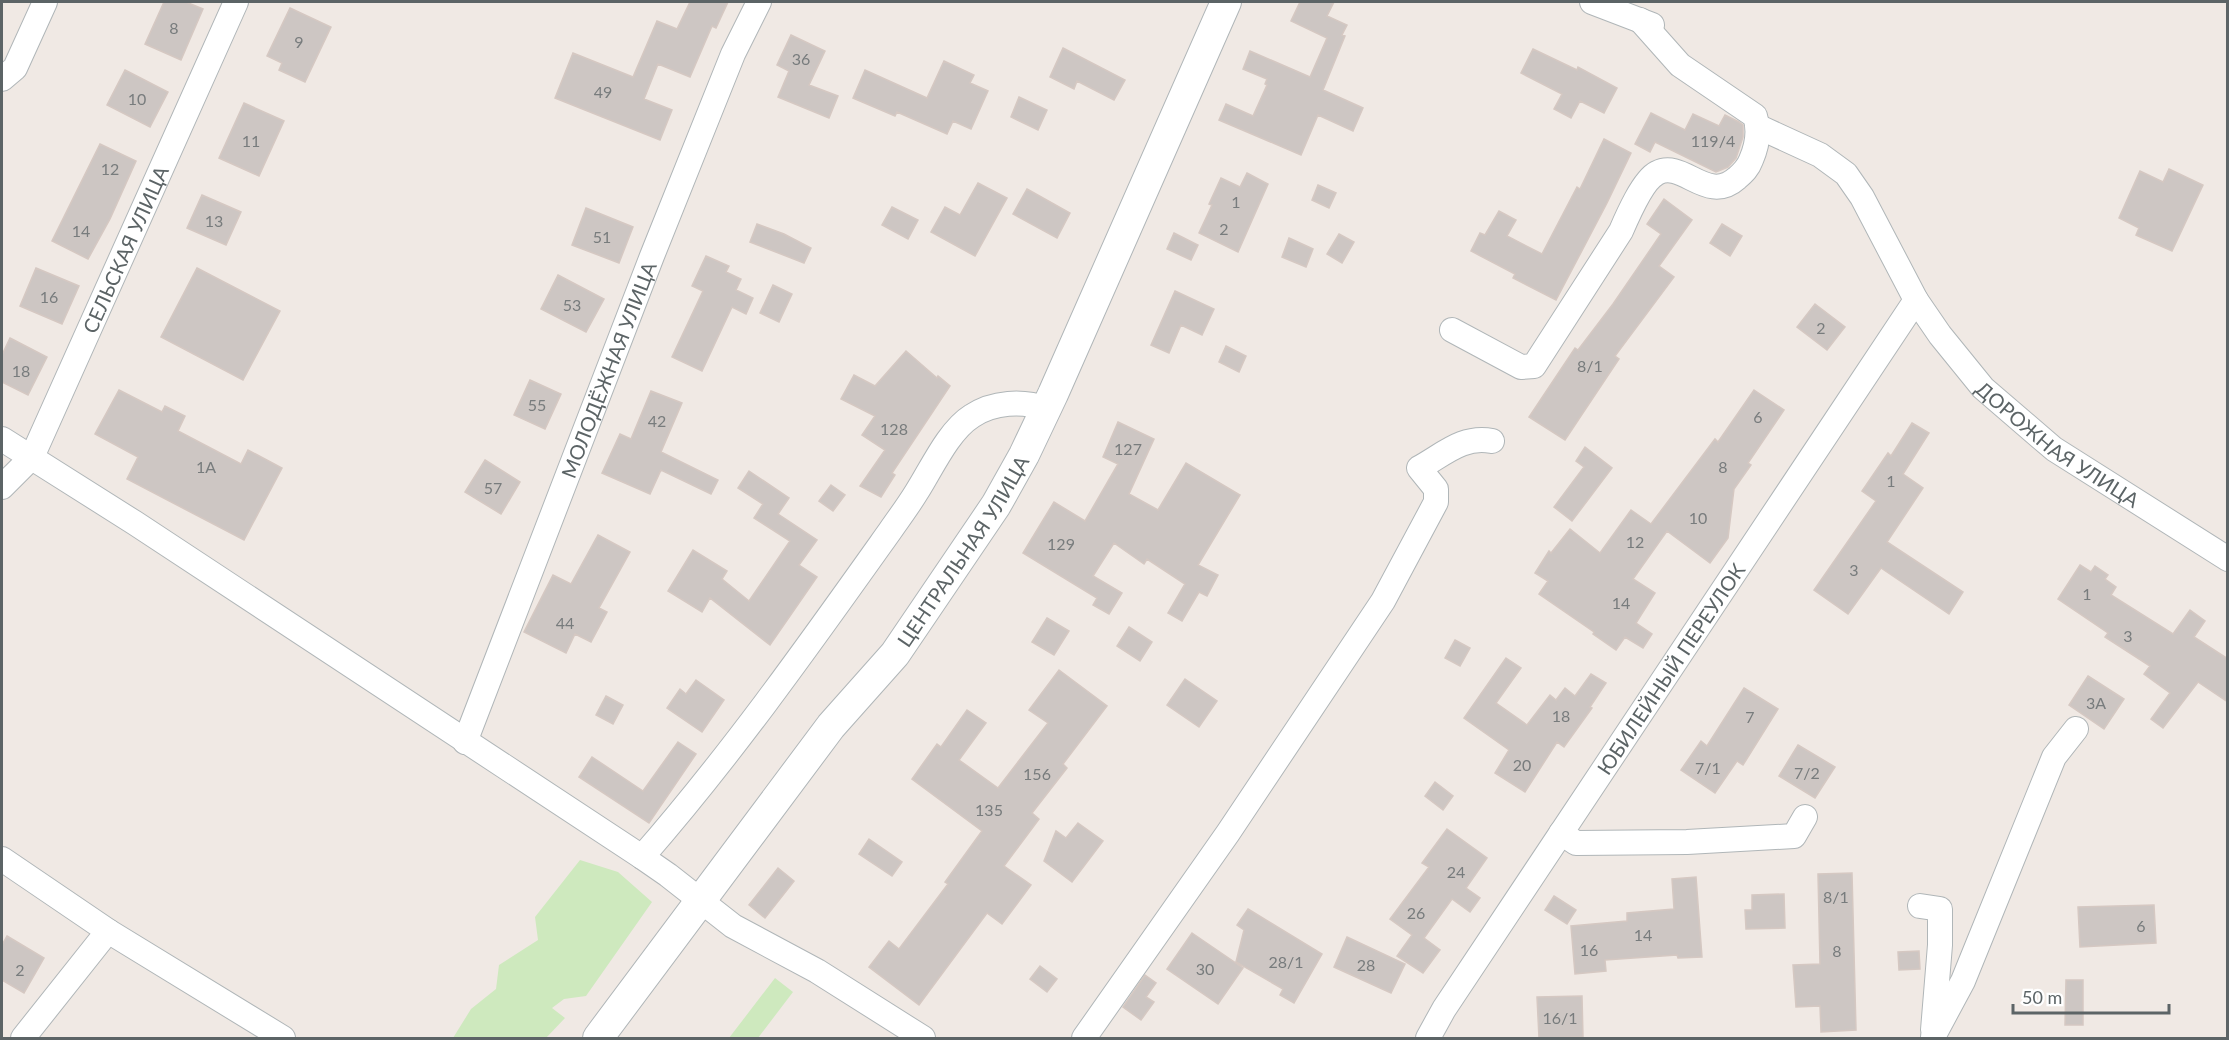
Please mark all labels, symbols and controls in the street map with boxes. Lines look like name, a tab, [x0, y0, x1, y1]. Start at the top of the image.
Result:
house number: 8	[169, 18, 179, 37]
house number: 9	[294, 32, 304, 51]
house number: 36	[792, 49, 810, 68]
house number: 49	[594, 82, 612, 101]
house number: 10	[128, 89, 146, 108]
house number: 11	[242, 131, 260, 150]
house number: 119/4	[1691, 131, 1735, 150]
house number: 12	[101, 159, 119, 178]
street label: СЕЛЬСКАЯ УЛИЦА	[77, 162, 173, 337]
house number: 1	[1231, 192, 1241, 211]
house number: 13	[205, 211, 223, 230]
house number: 2	[1219, 219, 1229, 238]
house number: 14	[72, 221, 90, 240]
house number: 51	[593, 227, 611, 246]
street label: МОЛОДЁЖНАЯ УЛИЦА	[556, 258, 661, 481]
house number: 16	[40, 287, 58, 306]
house number: 53	[563, 295, 581, 314]
house number: 2	[1816, 318, 1826, 337]
house number: 8/1	[1577, 356, 1603, 375]
house number: 18	[12, 361, 30, 380]
street label: ДОРОЖНАЯ УЛИЦА	[1972, 376, 2144, 512]
house number: 55	[528, 395, 546, 414]
house number: 6	[1753, 407, 1763, 426]
house number: 42	[648, 411, 666, 430]
house number: 128	[880, 419, 908, 438]
house number: 127	[1114, 439, 1142, 458]
street label: ЦЕНТРАЛЬНАЯ УЛИЦА	[892, 451, 1034, 651]
house number: 1А	[196, 457, 216, 476]
house number: 8	[1718, 457, 1728, 476]
house number: 1	[1886, 471, 1896, 490]
house number: 57	[484, 478, 502, 497]
house number: 10	[1689, 508, 1707, 527]
house number: 12	[1626, 532, 1644, 551]
house number: 129	[1047, 534, 1075, 553]
street label: ЮБИЛЕЙНЫЙ ПЕРЕУЛОК	[1592, 558, 1750, 779]
house number: 3	[1849, 560, 1859, 579]
house number: 1	[2082, 584, 2092, 603]
house number: 14	[1612, 593, 1630, 612]
house number: 44	[556, 613, 574, 632]
house number: 3	[2123, 626, 2133, 645]
house number: 3А	[2086, 693, 2106, 712]
house number: 18	[1552, 706, 1570, 725]
house number: 7	[1745, 707, 1755, 726]
house number: 20	[1513, 755, 1531, 774]
house number: 7/1	[1695, 758, 1721, 777]
house number: 7/2	[1794, 763, 1820, 782]
house number: 156	[1023, 764, 1051, 783]
house number: 135	[975, 800, 1003, 819]
house number: 24	[1447, 862, 1465, 881]
house number: 8/1	[1823, 887, 1849, 906]
house number: 26	[1407, 903, 1425, 922]
house number: 6	[2136, 916, 2146, 935]
house number: 14	[1634, 925, 1652, 944]
house number: 16	[1580, 940, 1598, 959]
house number: 8	[1832, 941, 1842, 960]
house number: 28/1	[1268, 952, 1304, 971]
house number: 28	[1357, 955, 1375, 974]
house number: 30	[1196, 959, 1214, 978]
house number: 2	[15, 960, 25, 979]
scale bar	[2013, 977, 2169, 1015]
text: 50 m	[2022, 986, 2062, 1008]
house number: 16/1	[1542, 1008, 1578, 1027]

